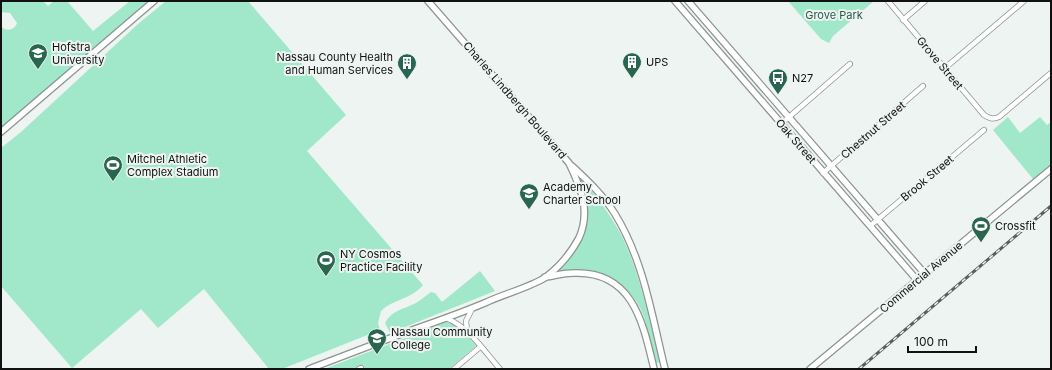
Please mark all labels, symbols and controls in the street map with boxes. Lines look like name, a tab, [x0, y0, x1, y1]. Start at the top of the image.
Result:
park label: Grove Park	[805, 8, 863, 22]
street label: Grove Street	[914, 34, 967, 93]
street label: Charles Lindbergh Boulevard	[460, 39, 570, 161]
place label: Hofstra University	[52, 40, 104, 67]
school or university icon: Hofstra University	[27, 42, 49, 70]
place label: Nassau County Health and Human Services	[277, 50, 393, 77]
building icon: UPS	[621, 51, 643, 79]
building icon: Nassau County Health and Human Services	[396, 52, 418, 80]
place label: UPS	[646, 55, 668, 69]
bus stop icon: N27	[767, 67, 789, 95]
place label: N27	[792, 71, 813, 85]
street label: Chestnut Street	[838, 98, 908, 162]
street label: Oak Street	[773, 116, 820, 167]
place label: Mitchel Athletic Complex Stadium	[127, 152, 218, 179]
street label: Brook Street	[898, 152, 957, 204]
sports icon: Mitchel Athletic Complex Stadium	[102, 154, 124, 182]
place label: Academy Charter School	[543, 180, 621, 207]
school or university icon: Academy Charter School	[518, 182, 540, 210]
sports icon: Crossfit	[970, 215, 992, 243]
place label: Crossfit	[995, 219, 1036, 233]
street label: Commercial Avenue	[877, 238, 965, 316]
place label: NY Cosmos Practice Facility	[340, 247, 422, 274]
sports icon: NY Cosmos Practice Facility	[315, 249, 337, 277]
place label: Nassau Community College	[391, 325, 492, 352]
school or university icon: Nassau Community College	[366, 327, 388, 355]
scale bar	[908, 328, 976, 354]
text: 100 m	[914, 334, 948, 349]

